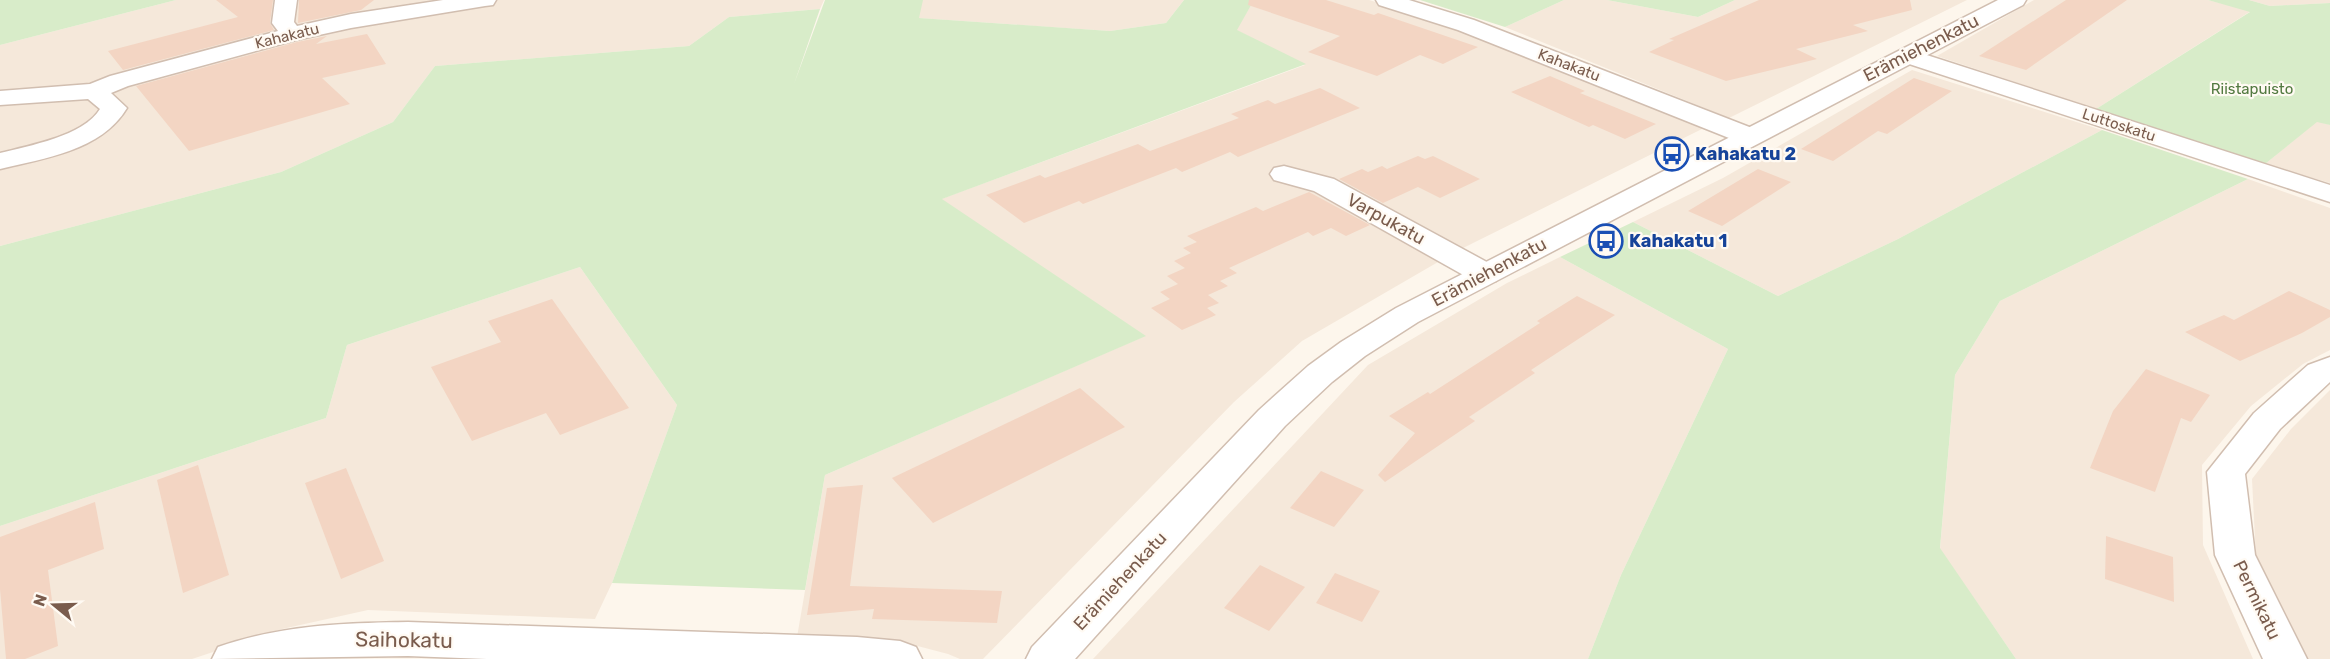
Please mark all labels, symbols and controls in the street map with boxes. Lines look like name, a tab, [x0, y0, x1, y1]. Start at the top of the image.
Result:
street label: Erämiehenkatu	[1860, 9, 1982, 87]
street label: Kahakatu	[253, 19, 321, 53]
street label: Kahakatu	[1535, 45, 1603, 85]
park label: Riistapuisto	[2211, 80, 2293, 98]
street label: Luttoskatu	[2080, 105, 2158, 145]
bus stop icon: Kahakatu 2	[1654, 136, 1690, 172]
place label: Kahakatu 2	[1695, 143, 1796, 165]
street label: Varpukatu	[1343, 189, 1429, 249]
bus stop icon: Kahakatu 1	[1588, 223, 1624, 259]
place label: Kahakatu 1	[1629, 230, 1727, 252]
street label: Erämiehenkatu	[1428, 233, 1550, 311]
street label: Erämiehenkatu	[1069, 527, 1171, 635]
street label: Permikatu	[2228, 557, 2286, 643]
north arrow	[24, 575, 84, 635]
text: N	[29, 592, 51, 609]
street label: Saihokatu	[355, 626, 453, 653]

